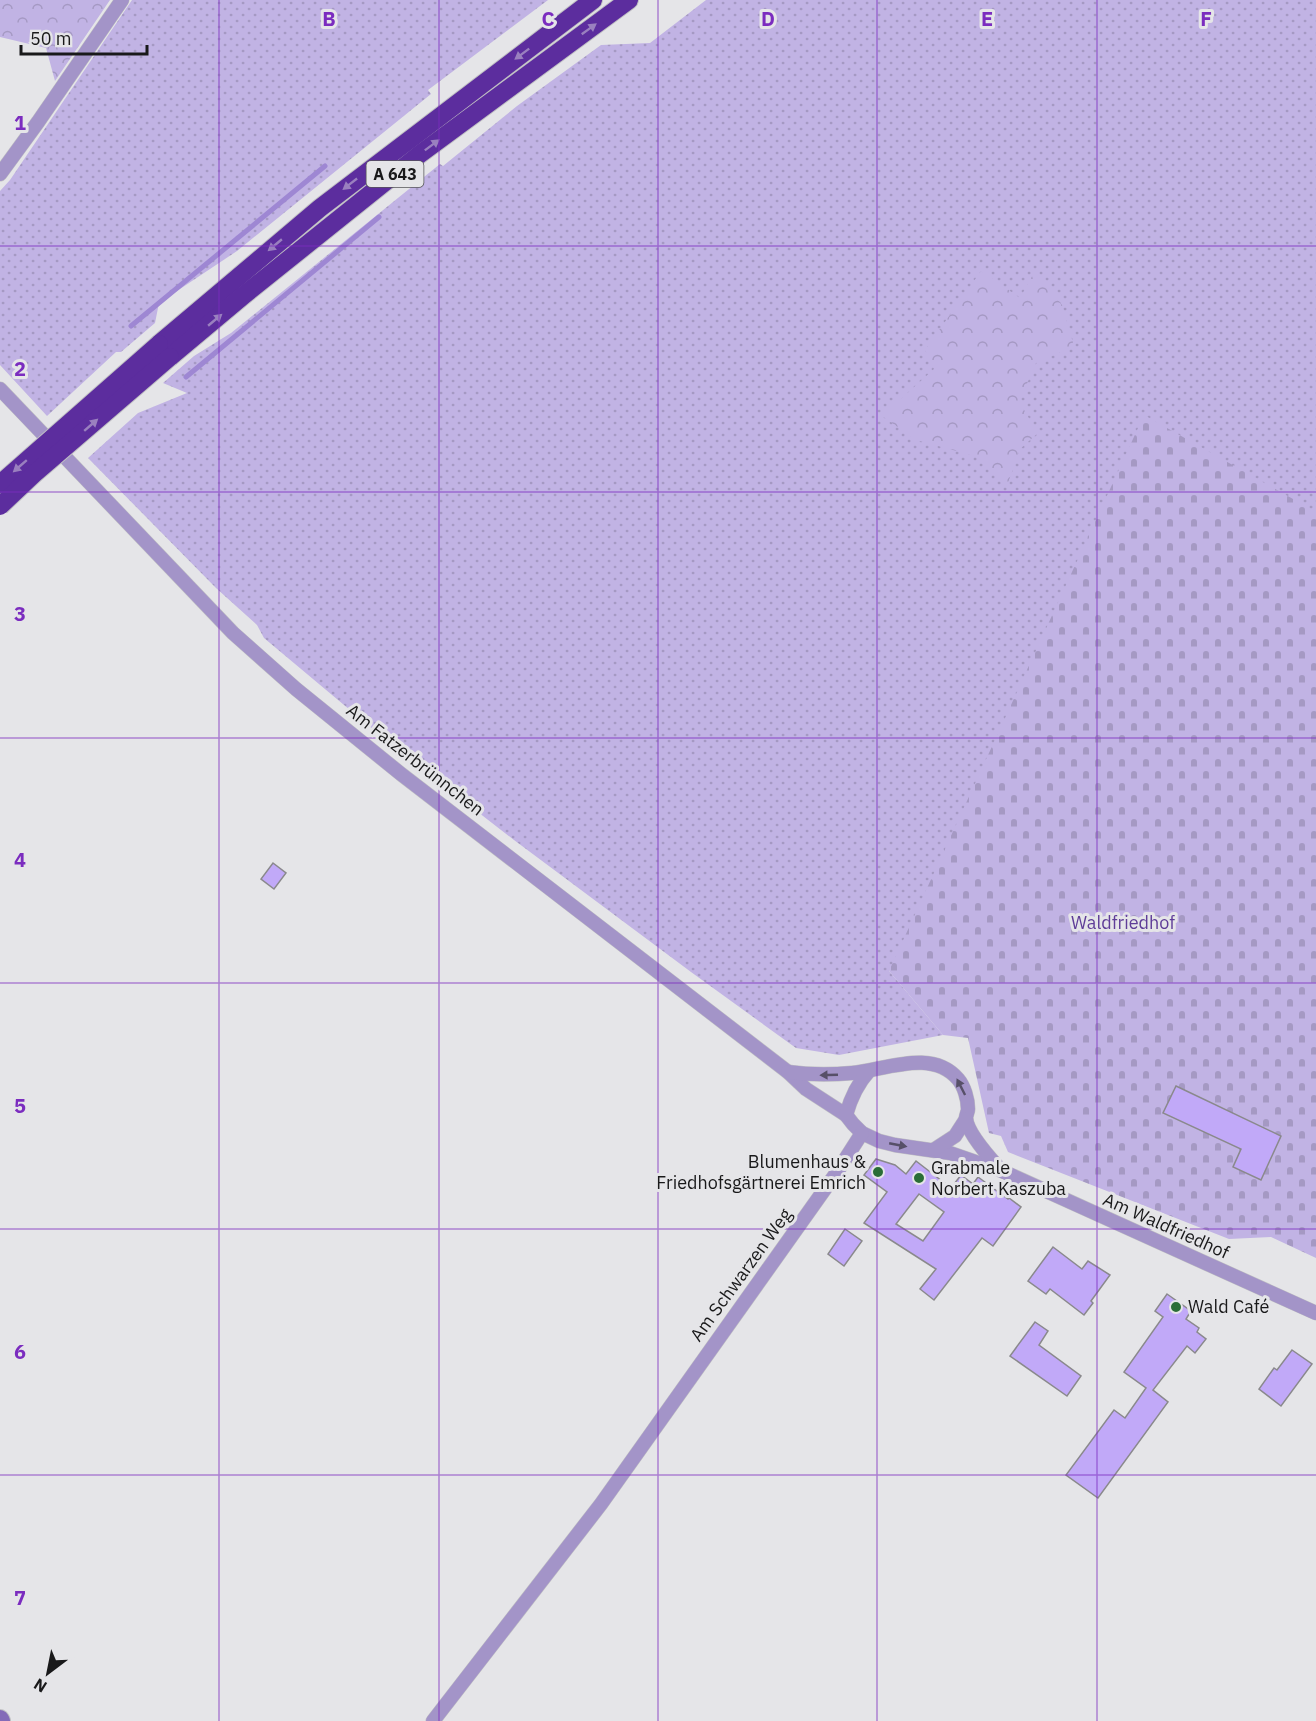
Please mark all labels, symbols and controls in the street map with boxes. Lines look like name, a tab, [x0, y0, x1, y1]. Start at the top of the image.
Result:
text: B	[322, 5, 336, 32]
text: C	[541, 5, 555, 32]
text: D	[761, 5, 775, 32]
text: E	[981, 5, 993, 32]
text: F	[1200, 5, 1212, 32]
scale bar	[21, 18, 147, 56]
one-way arrow	[580, 23, 596, 35]
text: 50 m	[30, 27, 72, 50]
one-way arrow	[514, 47, 529, 59]
text: 1	[14, 109, 26, 136]
one-way arrow	[424, 139, 440, 151]
road number: A 643	[366, 161, 424, 187]
one-way arrow	[342, 178, 357, 190]
one-way arrow	[267, 239, 283, 252]
one-way arrow	[207, 313, 223, 326]
text: 2	[14, 355, 26, 382]
one-way arrow	[83, 419, 98, 432]
one-way arrow	[13, 459, 28, 473]
text: 3	[14, 600, 26, 627]
street label: Am Fatzerbrünnchen	[342, 699, 489, 821]
text: 4	[14, 846, 26, 873]
park label: Waldfriedhof	[1071, 911, 1175, 934]
one-way arrow	[819, 1070, 838, 1079]
one-way arrow	[956, 1078, 966, 1095]
text: 5	[14, 1092, 26, 1119]
one-way arrow	[888, 1141, 907, 1150]
place label: Blumenhaus & Friedhofsgärtnerei Emrich	[656, 1150, 867, 1194]
place label: Grabmale Norbert Kaszuba	[931, 1156, 1066, 1200]
marker: Blumenhaus & Friedhofsgärtnerei Emrich	[871, 1165, 885, 1179]
marker: Grabmale Norbert Kaszuba	[912, 1171, 926, 1185]
street label: Am Waldfriedhof	[1100, 1187, 1233, 1264]
street label: Am Schwarzen Weg	[685, 1203, 797, 1346]
place label: Wald Café	[1188, 1295, 1270, 1318]
marker: Wald Café	[1169, 1300, 1183, 1314]
text: 6	[14, 1338, 26, 1365]
text: 7	[14, 1584, 26, 1611]
north arrow	[18, 1643, 78, 1703]
text: N	[30, 1674, 50, 1697]

